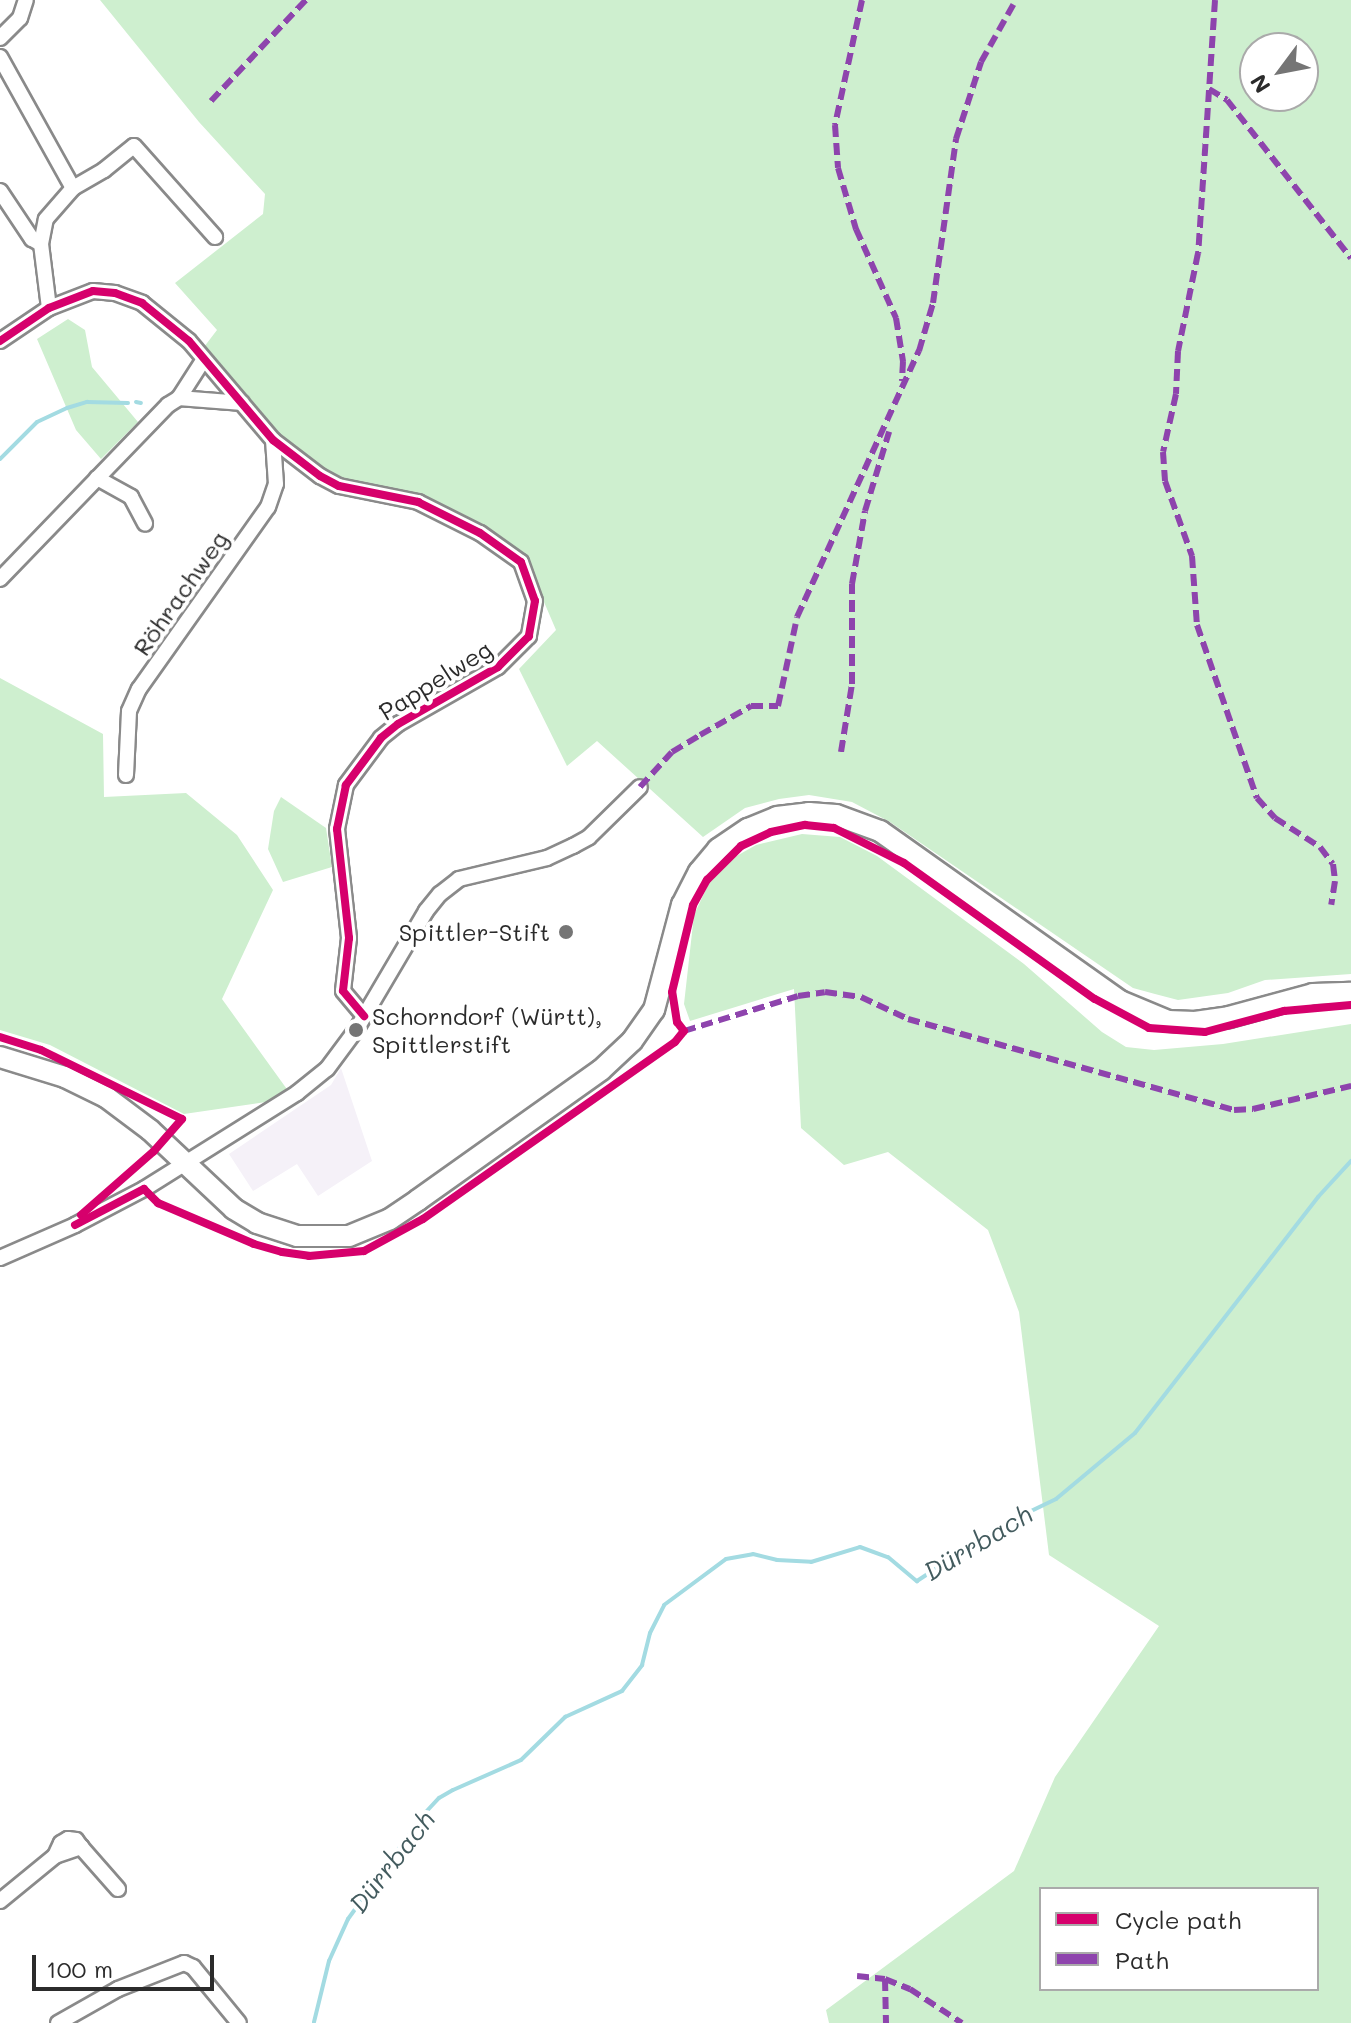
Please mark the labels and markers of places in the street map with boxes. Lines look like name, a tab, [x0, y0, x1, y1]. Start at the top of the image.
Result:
place label: Spittler-Stift	[399, 918, 550, 946]
marker: Spittler-Stift	[557, 923, 575, 941]
place label: Schorndorf (Württ), Spittlerstift	[372, 1002, 602, 1058]
marker: Schorndorf (Württ), Spittlerstift	[347, 1021, 365, 1039]

